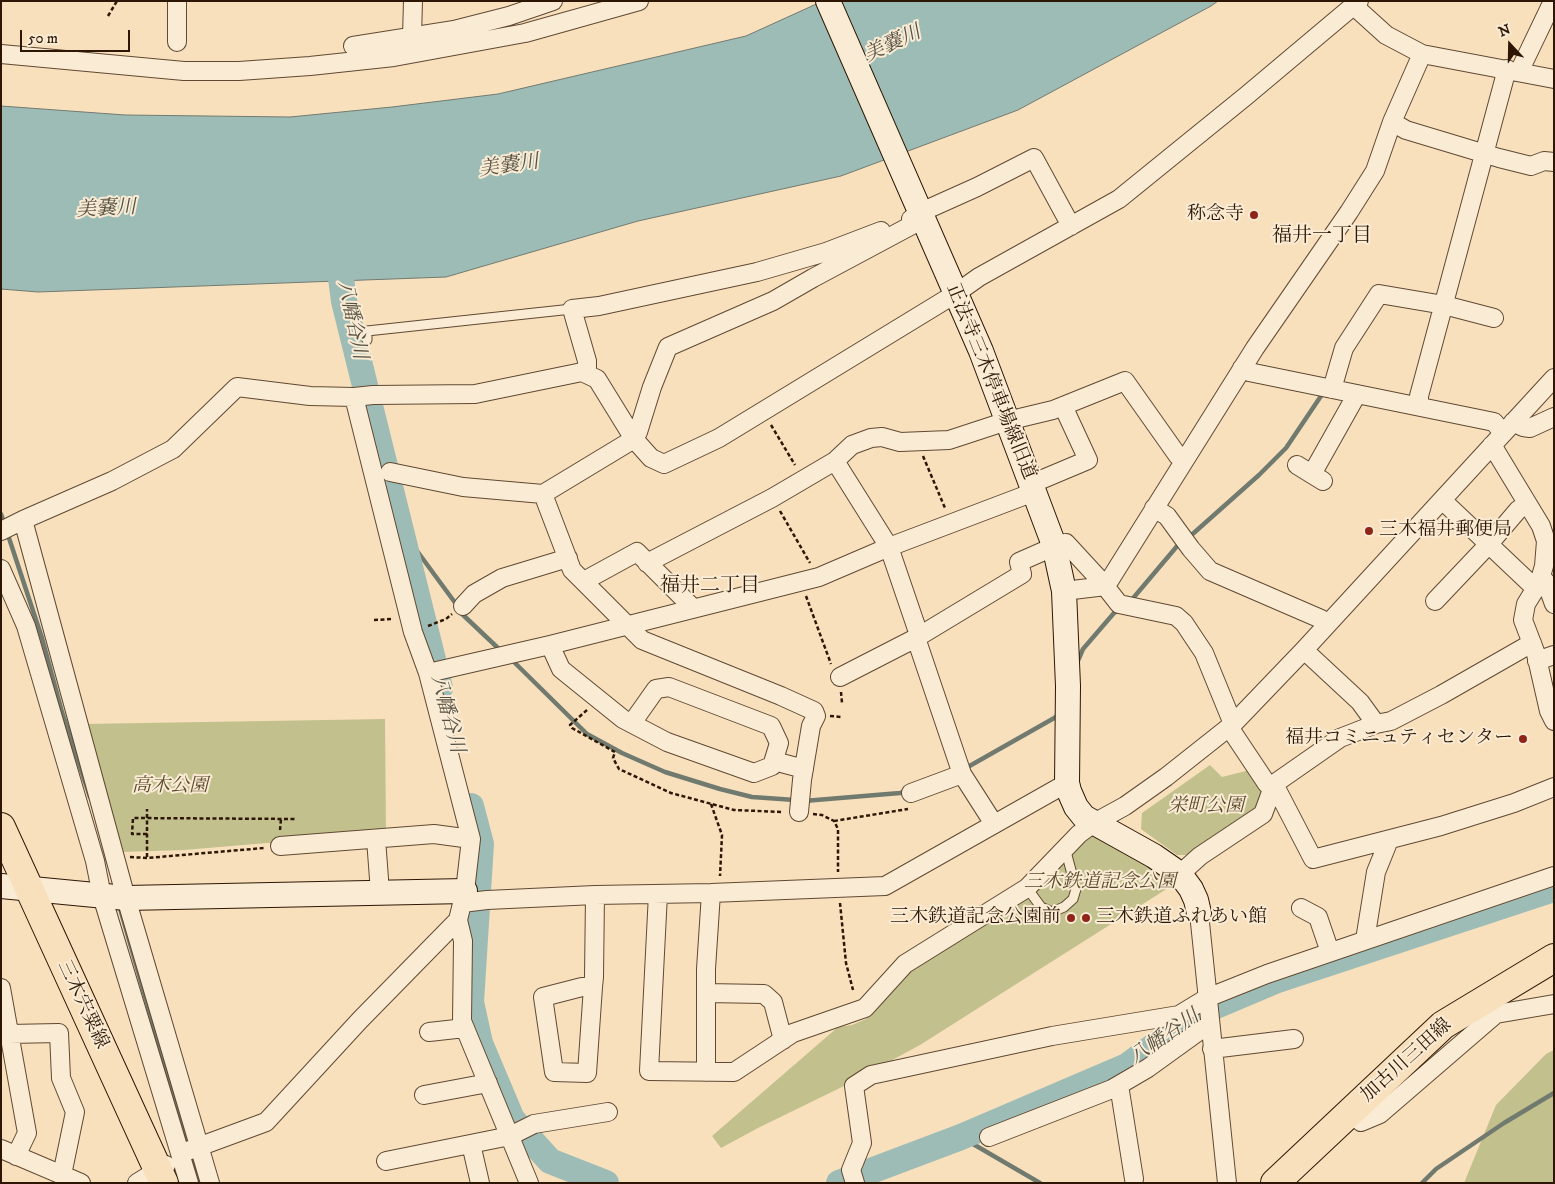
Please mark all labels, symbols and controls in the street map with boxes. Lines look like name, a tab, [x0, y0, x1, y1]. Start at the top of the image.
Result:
scale bar	[22, 20, 132, 52]
north arrow	[1485, 20, 1535, 70]
water label: 美嚢川	[861, 21, 925, 69]
text: N	[1496, 21, 1513, 41]
text: 50 m	[28, 29, 58, 48]
water label: 美嚢川	[478, 151, 540, 183]
water label: 美嚢川	[75, 196, 137, 224]
place label: 称念寺	[1187, 204, 1244, 226]
marker: 称念寺	[1248, 209, 1260, 221]
district label: 福井一丁目	[1272, 225, 1372, 249]
water label: 八幡谷川	[331, 278, 371, 362]
street label: 正法寺三木停車場線旧道	[940, 281, 1040, 483]
place label: 三木福井郵便局	[1379, 520, 1512, 542]
marker: 三木福井郵便局	[1363, 525, 1375, 537]
district label: 福井二丁目	[660, 575, 760, 599]
water label: 八幡谷川	[424, 672, 468, 756]
place label: 福井コミニュティセンター	[1285, 728, 1513, 750]
marker: 福井コミニュティセンター	[1517, 733, 1529, 745]
park label: 高木公園	[132, 776, 208, 798]
park label: 栄町公園	[1168, 796, 1244, 818]
park label: 三木鉄道記念公園	[1024, 872, 1176, 894]
place label: 三木鉄道記念公園前	[890, 907, 1061, 929]
place label: 三木鉄道ふれあい館	[1096, 907, 1267, 929]
marker: 三木鉄道記念公園前	[1065, 912, 1077, 924]
marker: 三木鉄道ふれあい館	[1080, 912, 1092, 924]
street label: 三木宍粟線	[52, 957, 112, 1053]
water label: 八幡谷川	[1125, 1005, 1205, 1071]
street label: 加古川三田線	[1357, 1014, 1457, 1108]

